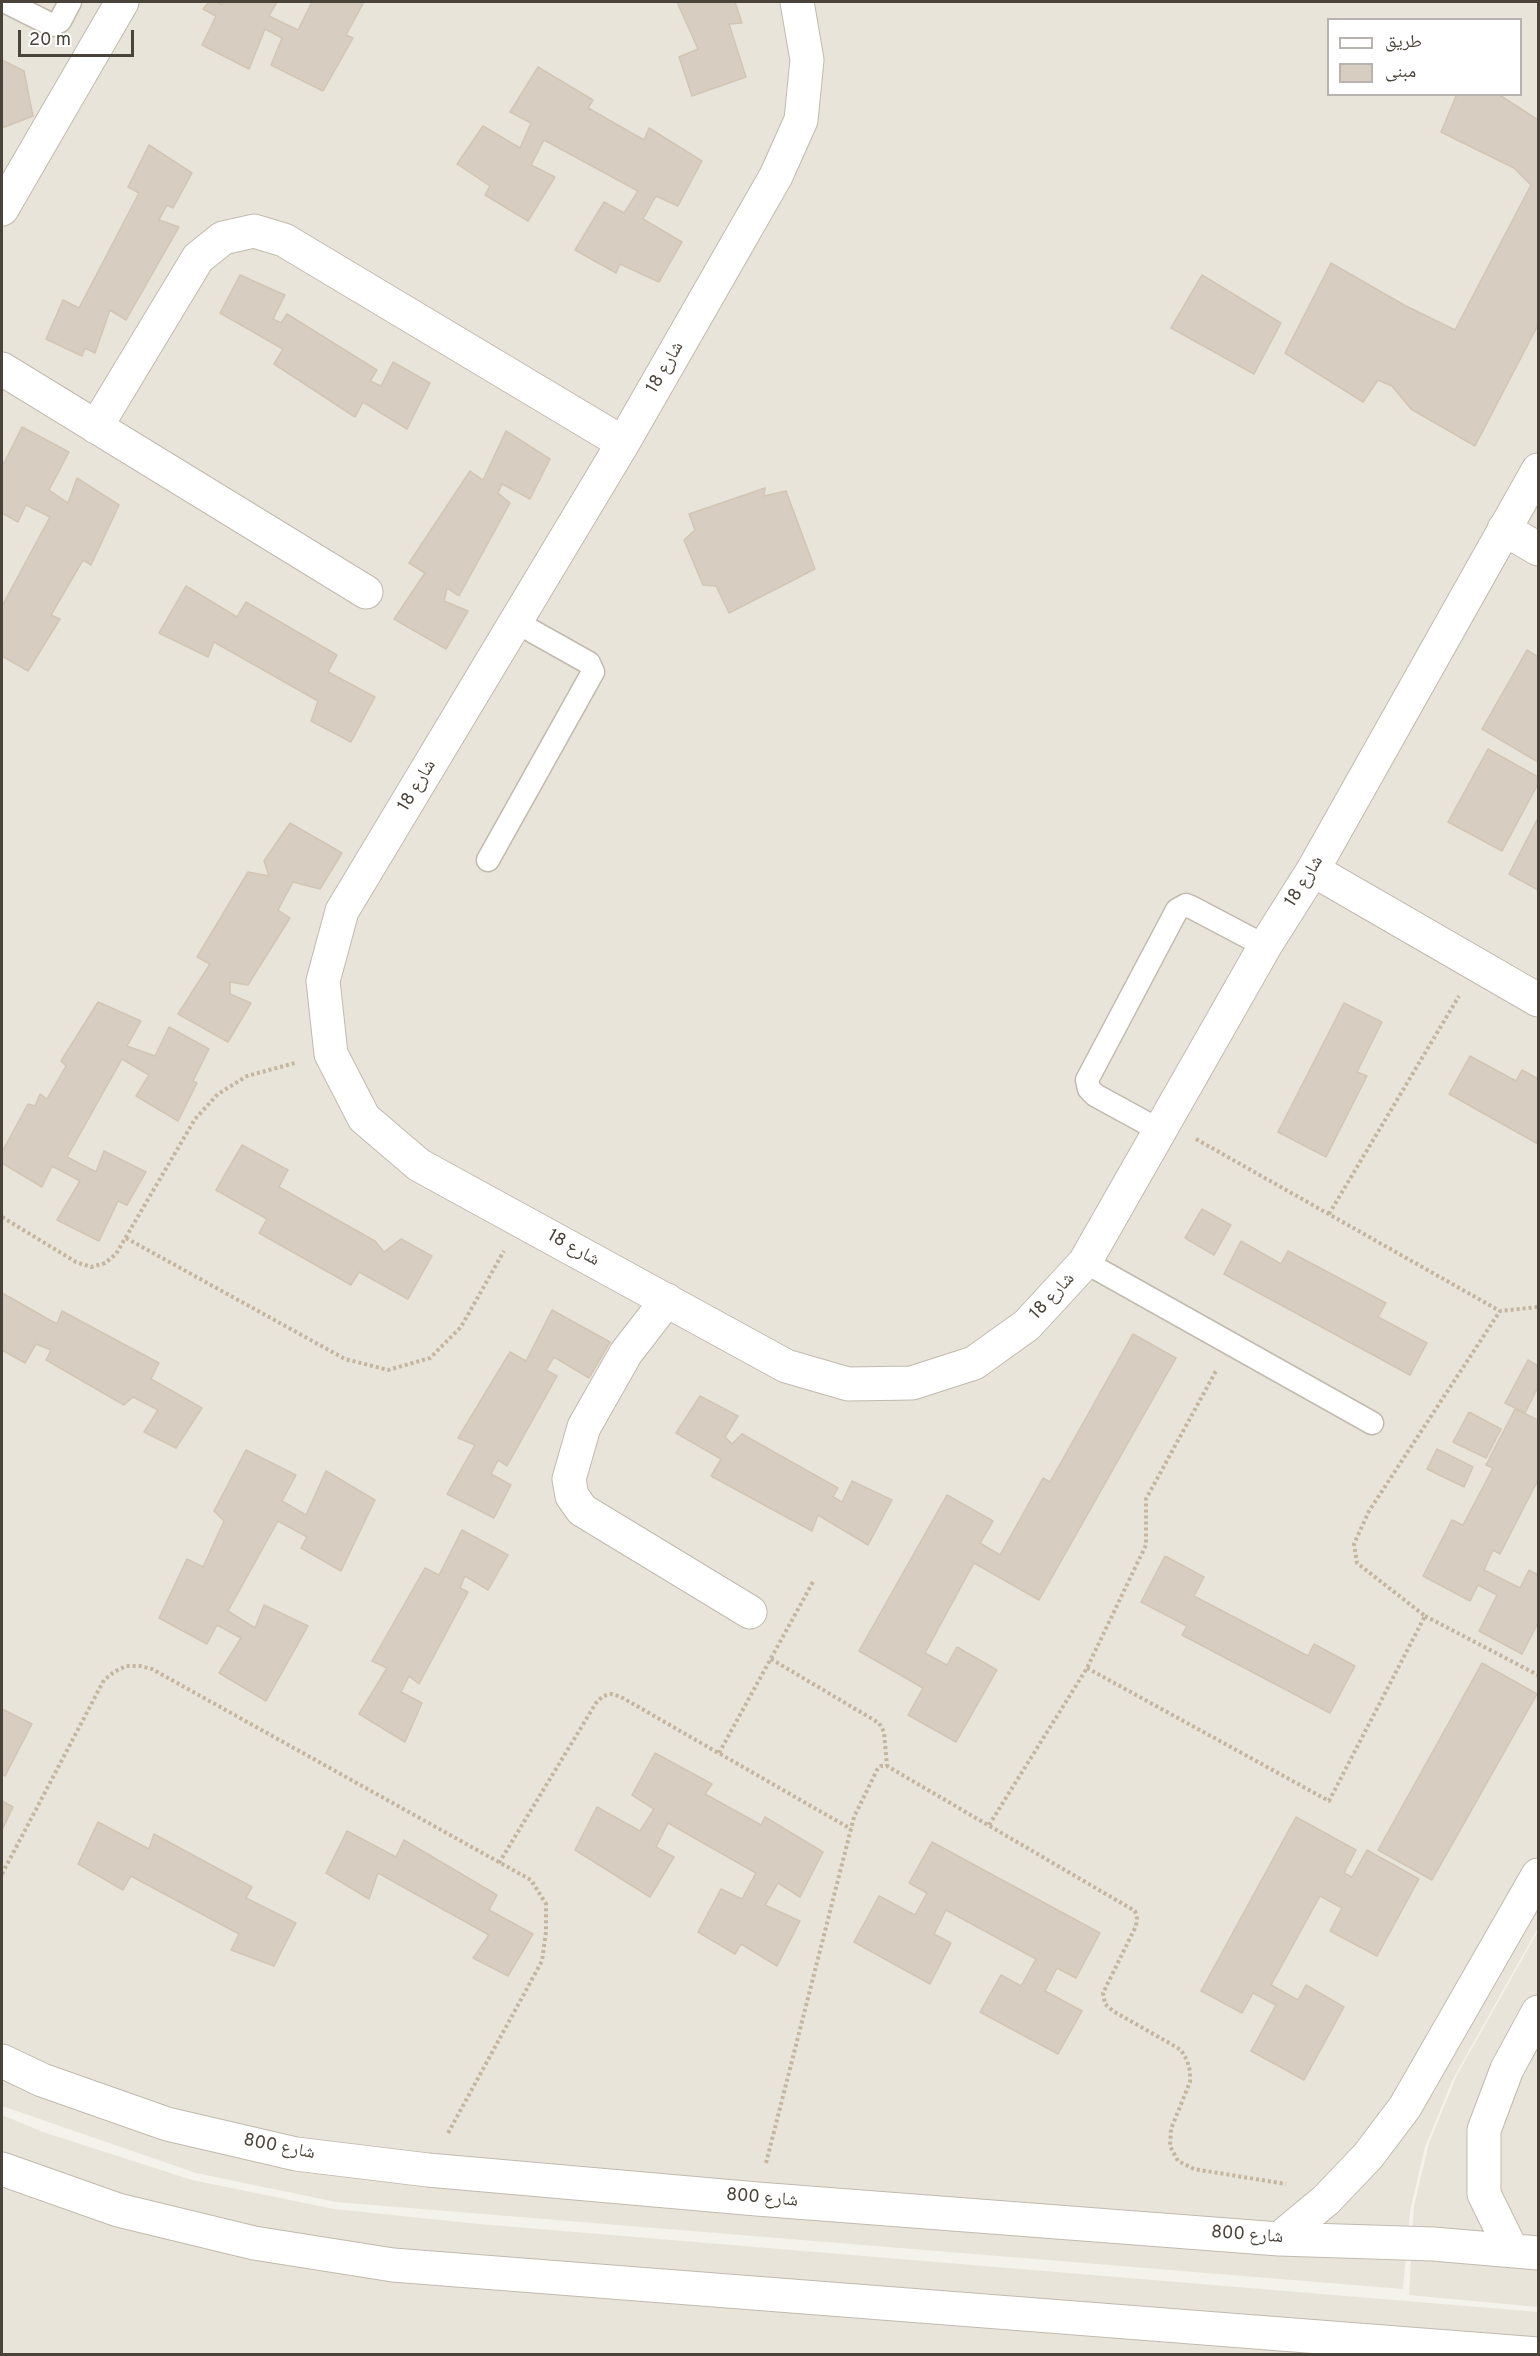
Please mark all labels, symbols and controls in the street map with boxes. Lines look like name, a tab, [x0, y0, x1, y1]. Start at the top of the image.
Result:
scale bar	[21, 18, 136, 56]
legend	[1327, 18, 1522, 96]
text: 20 m	[29, 29, 71, 52]
text: طريق	[1385, 31, 1422, 54]
text: مبنى	[1385, 61, 1416, 84]
street label: شارع 18	[643, 338, 689, 398]
street label: شارع 18	[394, 756, 442, 816]
street label: شارع 18	[1281, 852, 1329, 912]
street label: شارع 18	[543, 1226, 603, 1272]
street label: شارع 18	[1026, 1269, 1080, 1325]
street label: شارع 800	[241, 2131, 317, 2165]
street label: شارع 800	[725, 2185, 799, 2213]
street label: شارع 800	[1210, 2223, 1284, 2249]

